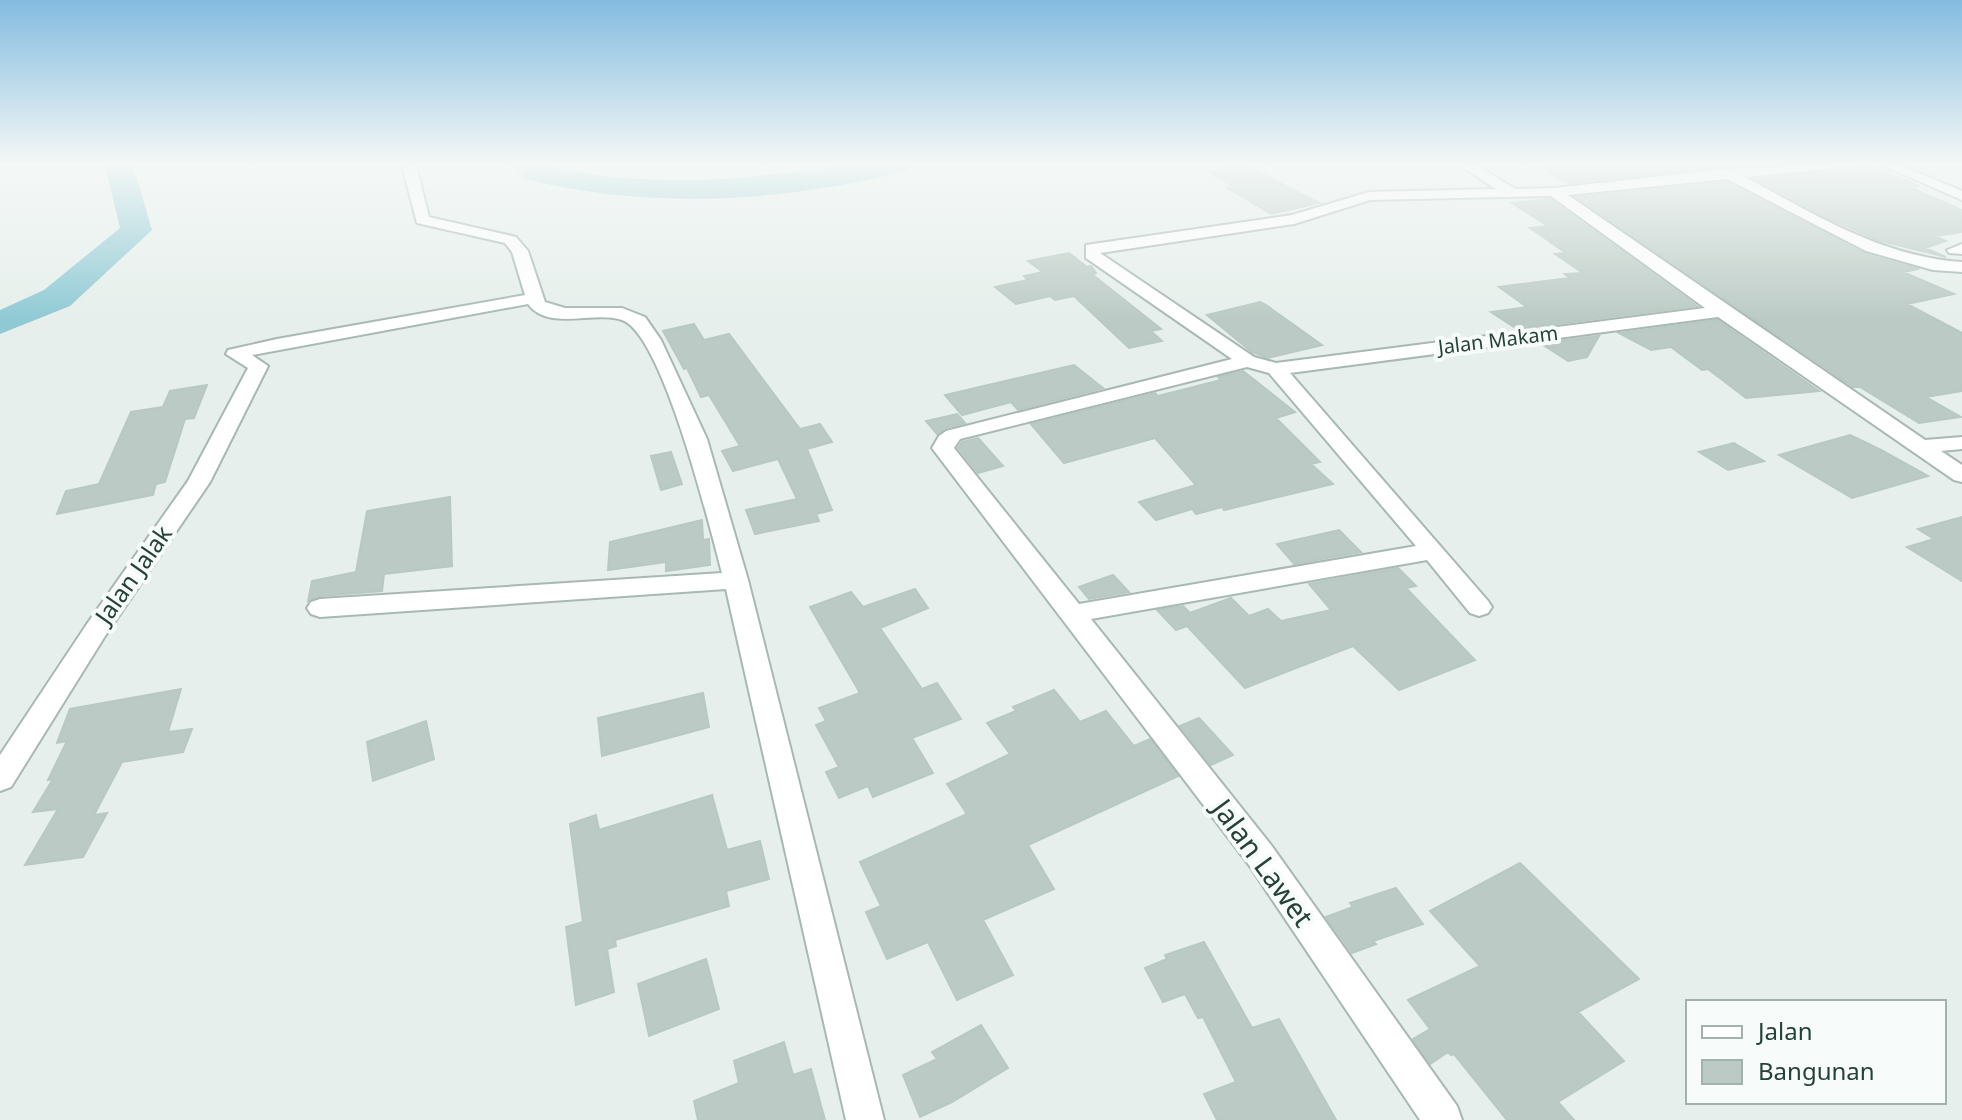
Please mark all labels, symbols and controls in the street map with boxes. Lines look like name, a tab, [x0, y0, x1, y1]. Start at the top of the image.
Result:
street label: Jalan Makam	[1434, 319, 1559, 360]
street label: Jalan Jalak	[86, 518, 179, 632]
street label: Jalan Lawet	[1203, 788, 1323, 934]
legend	[1686, 1000, 1946, 1104]
text: Jalan	[1756, 1014, 1813, 1047]
text: Bangunan	[1758, 1054, 1875, 1087]

